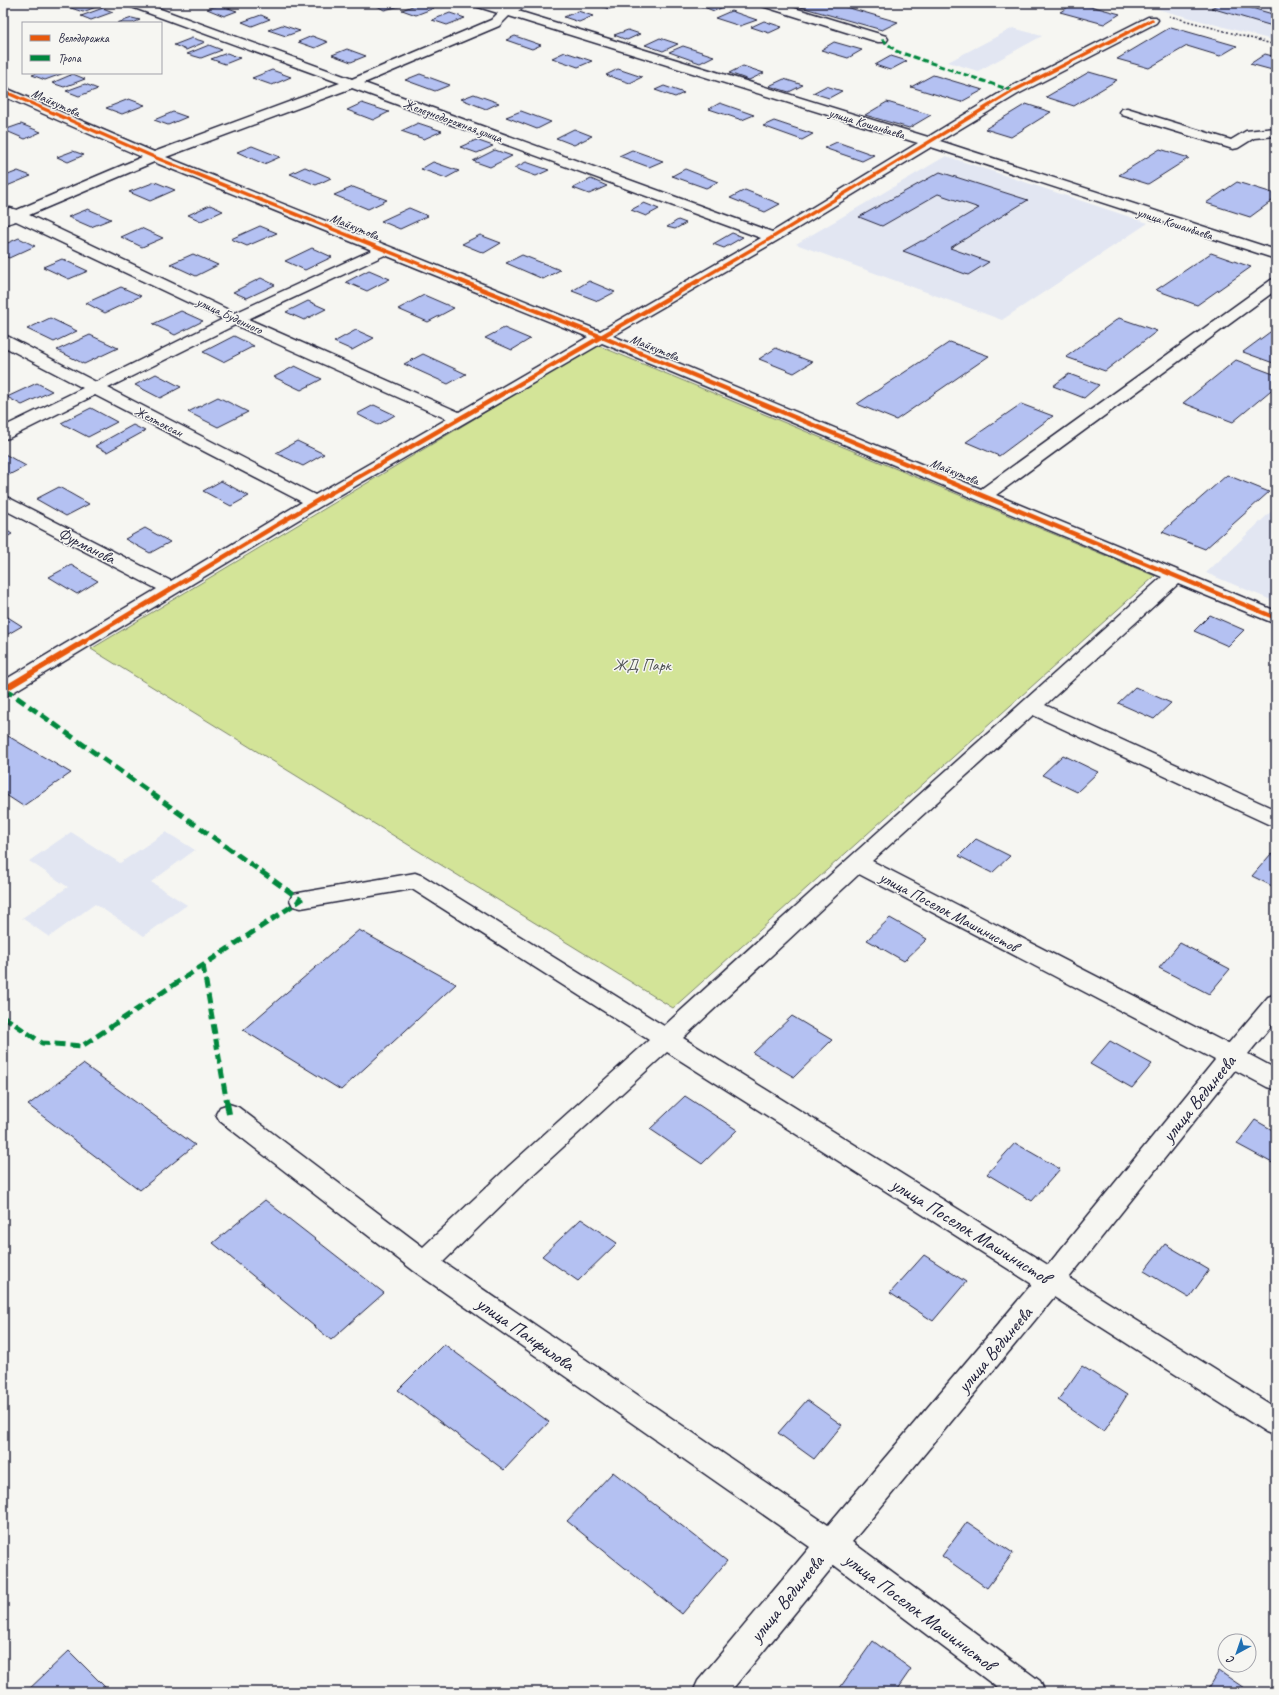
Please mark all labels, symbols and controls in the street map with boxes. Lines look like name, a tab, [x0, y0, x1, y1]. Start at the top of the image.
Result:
legend	[22, 22, 162, 74]
text: Велодорожка	[58, 30, 110, 46]
text: Тропа	[58, 50, 82, 66]
street label: Майкутова	[29, 85, 84, 121]
street label: Железнодорожная улица	[401, 96, 506, 147]
street label: улица Кошанбаева	[826, 105, 907, 143]
street label: улица Кошанбаева	[1134, 204, 1215, 244]
street label: Майкутова	[328, 210, 383, 245]
street label: улица Буденного	[193, 293, 266, 339]
street label: Майкутова	[628, 331, 683, 366]
street label: Желтоксан	[132, 403, 186, 441]
street label: Майкутова	[928, 455, 983, 490]
street label: Фурманова	[55, 523, 119, 569]
park label: ЖД Парк	[613, 655, 672, 675]
street label: улица Поселок Машинистов	[875, 867, 1025, 959]
street label: улица Вединеева	[1156, 1049, 1242, 1148]
street label: улица Поселок Машинистов	[886, 1172, 1058, 1292]
street label: улица Панфилова	[471, 1291, 581, 1377]
street label: улица Вединеева	[951, 1301, 1039, 1398]
street label: улица Поселок Машинистов	[839, 1547, 1003, 1679]
street label: улица Вединеева	[744, 1549, 830, 1648]
north arrow	[1217, 1633, 1257, 1673]
text: С	[1223, 1653, 1237, 1668]

